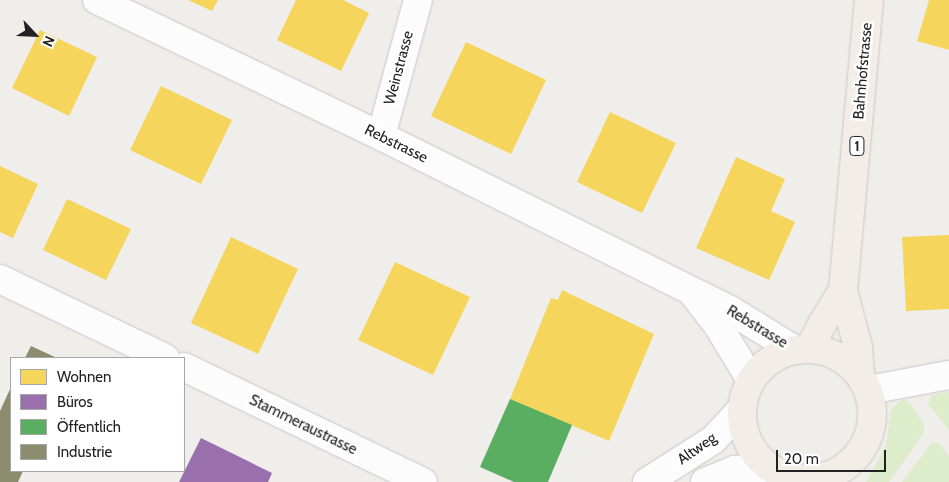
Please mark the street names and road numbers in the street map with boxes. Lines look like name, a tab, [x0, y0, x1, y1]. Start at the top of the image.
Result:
street label: Bahnhofstrasse	[850, 22, 876, 120]
street label: Weinstrasse	[380, 29, 418, 107]
street label: Rebstrasse	[362, 121, 430, 167]
road number: 1	[848, 134, 866, 158]
street label: Rebstrasse	[723, 302, 791, 352]
street label: Stammeraustrasse	[246, 391, 360, 459]
street label: Altweg	[674, 429, 720, 469]

